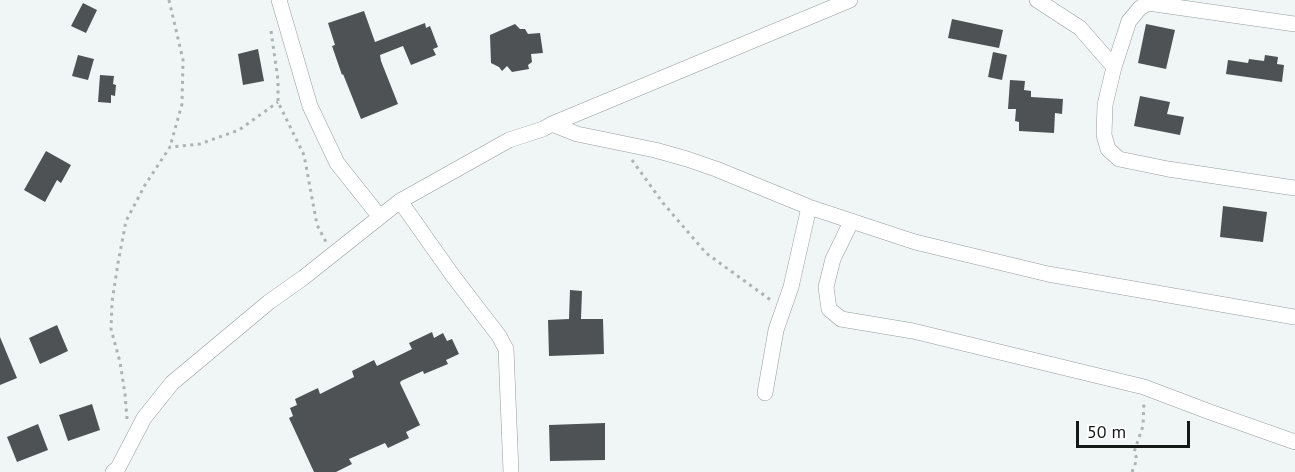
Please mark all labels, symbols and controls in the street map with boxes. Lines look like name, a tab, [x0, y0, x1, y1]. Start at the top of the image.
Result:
scale bar	[1079, 409, 1193, 447]
text: 50 m	[1087, 420, 1126, 443]

